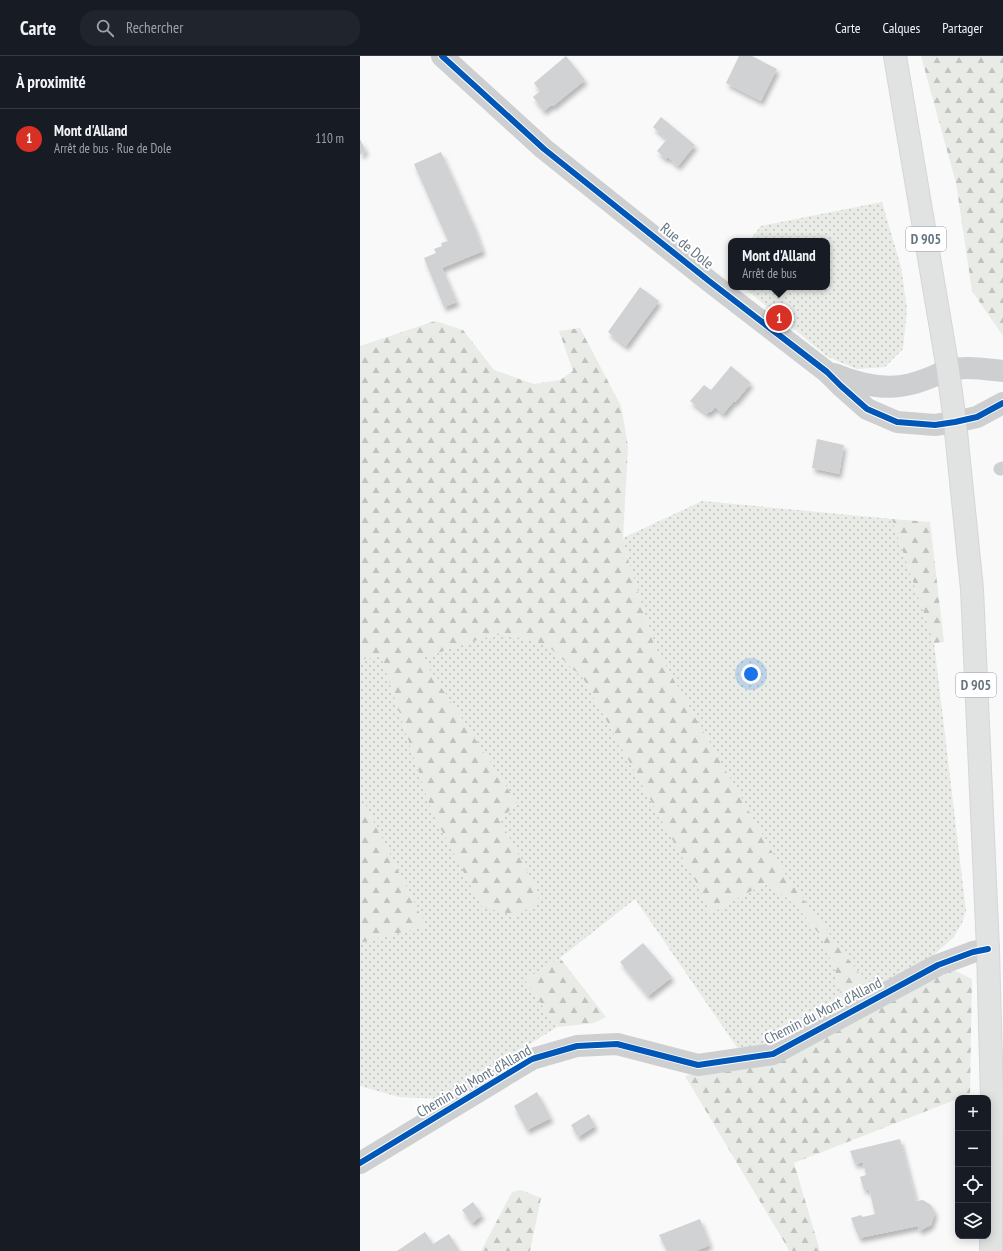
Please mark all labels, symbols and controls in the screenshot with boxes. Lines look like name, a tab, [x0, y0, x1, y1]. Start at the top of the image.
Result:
search box	[80, 10, 360, 46]
text: Carte	[20, 16, 56, 40]
icon: search	[94, 17, 116, 39]
text: Rechercher	[126, 18, 183, 37]
text: Carte	[835, 19, 860, 37]
text: Calques	[882, 19, 920, 37]
text: Partager	[942, 19, 983, 37]
text: À proximité	[16, 71, 86, 93]
text: Mont d'Alland	[54, 121, 128, 140]
text: 1	[26, 130, 32, 147]
text: 110 m	[315, 130, 344, 147]
text: Arrêt de bus · Rue de Dole	[54, 140, 171, 157]
street label: Rue de Dole	[657, 218, 718, 273]
road number: D 905	[906, 227, 946, 251]
popup	[728, 238, 830, 290]
text: Mont d'Alland	[742, 246, 816, 265]
text: Arrêt de bus	[742, 265, 797, 282]
pin: 1	[766, 303, 792, 333]
your location	[741, 664, 761, 684]
road number: D 905	[956, 673, 996, 697]
street label: Chemin du Mont d'Alland	[761, 973, 885, 1048]
street label: Chemin du Mont d'Alland	[413, 1040, 535, 1121]
map controls	[955, 1095, 991, 1239]
button: +	[955, 1095, 991, 1131]
button: −	[955, 1131, 991, 1167]
button: locate	[955, 1167, 991, 1203]
button: layers	[955, 1203, 991, 1239]

